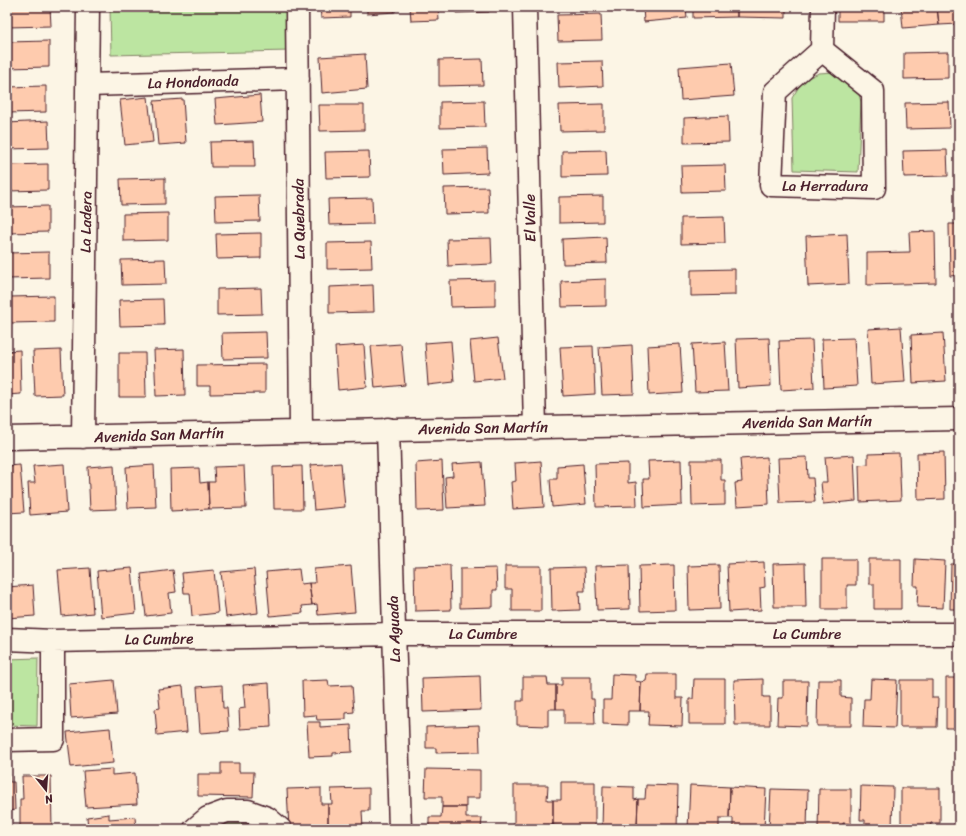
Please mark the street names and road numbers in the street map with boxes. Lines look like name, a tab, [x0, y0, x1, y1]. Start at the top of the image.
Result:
street label: La Hondonada	[147, 67, 239, 97]
street label: La Herradura	[782, 173, 869, 199]
street label: La Quebrada	[285, 178, 313, 260]
street label: La Ladera	[72, 190, 100, 253]
street label: El Valle	[517, 193, 543, 242]
street label: Avenida San Martín	[741, 408, 872, 436]
street label: Avenida San Martín	[417, 414, 548, 442]
street label: Avenida San Martín	[93, 420, 224, 450]
street label: La Aguada	[380, 595, 408, 663]
street label: La Cumbre	[449, 621, 517, 647]
street label: La Cumbre	[773, 621, 841, 647]
street label: La Cumbre	[124, 625, 194, 653]

